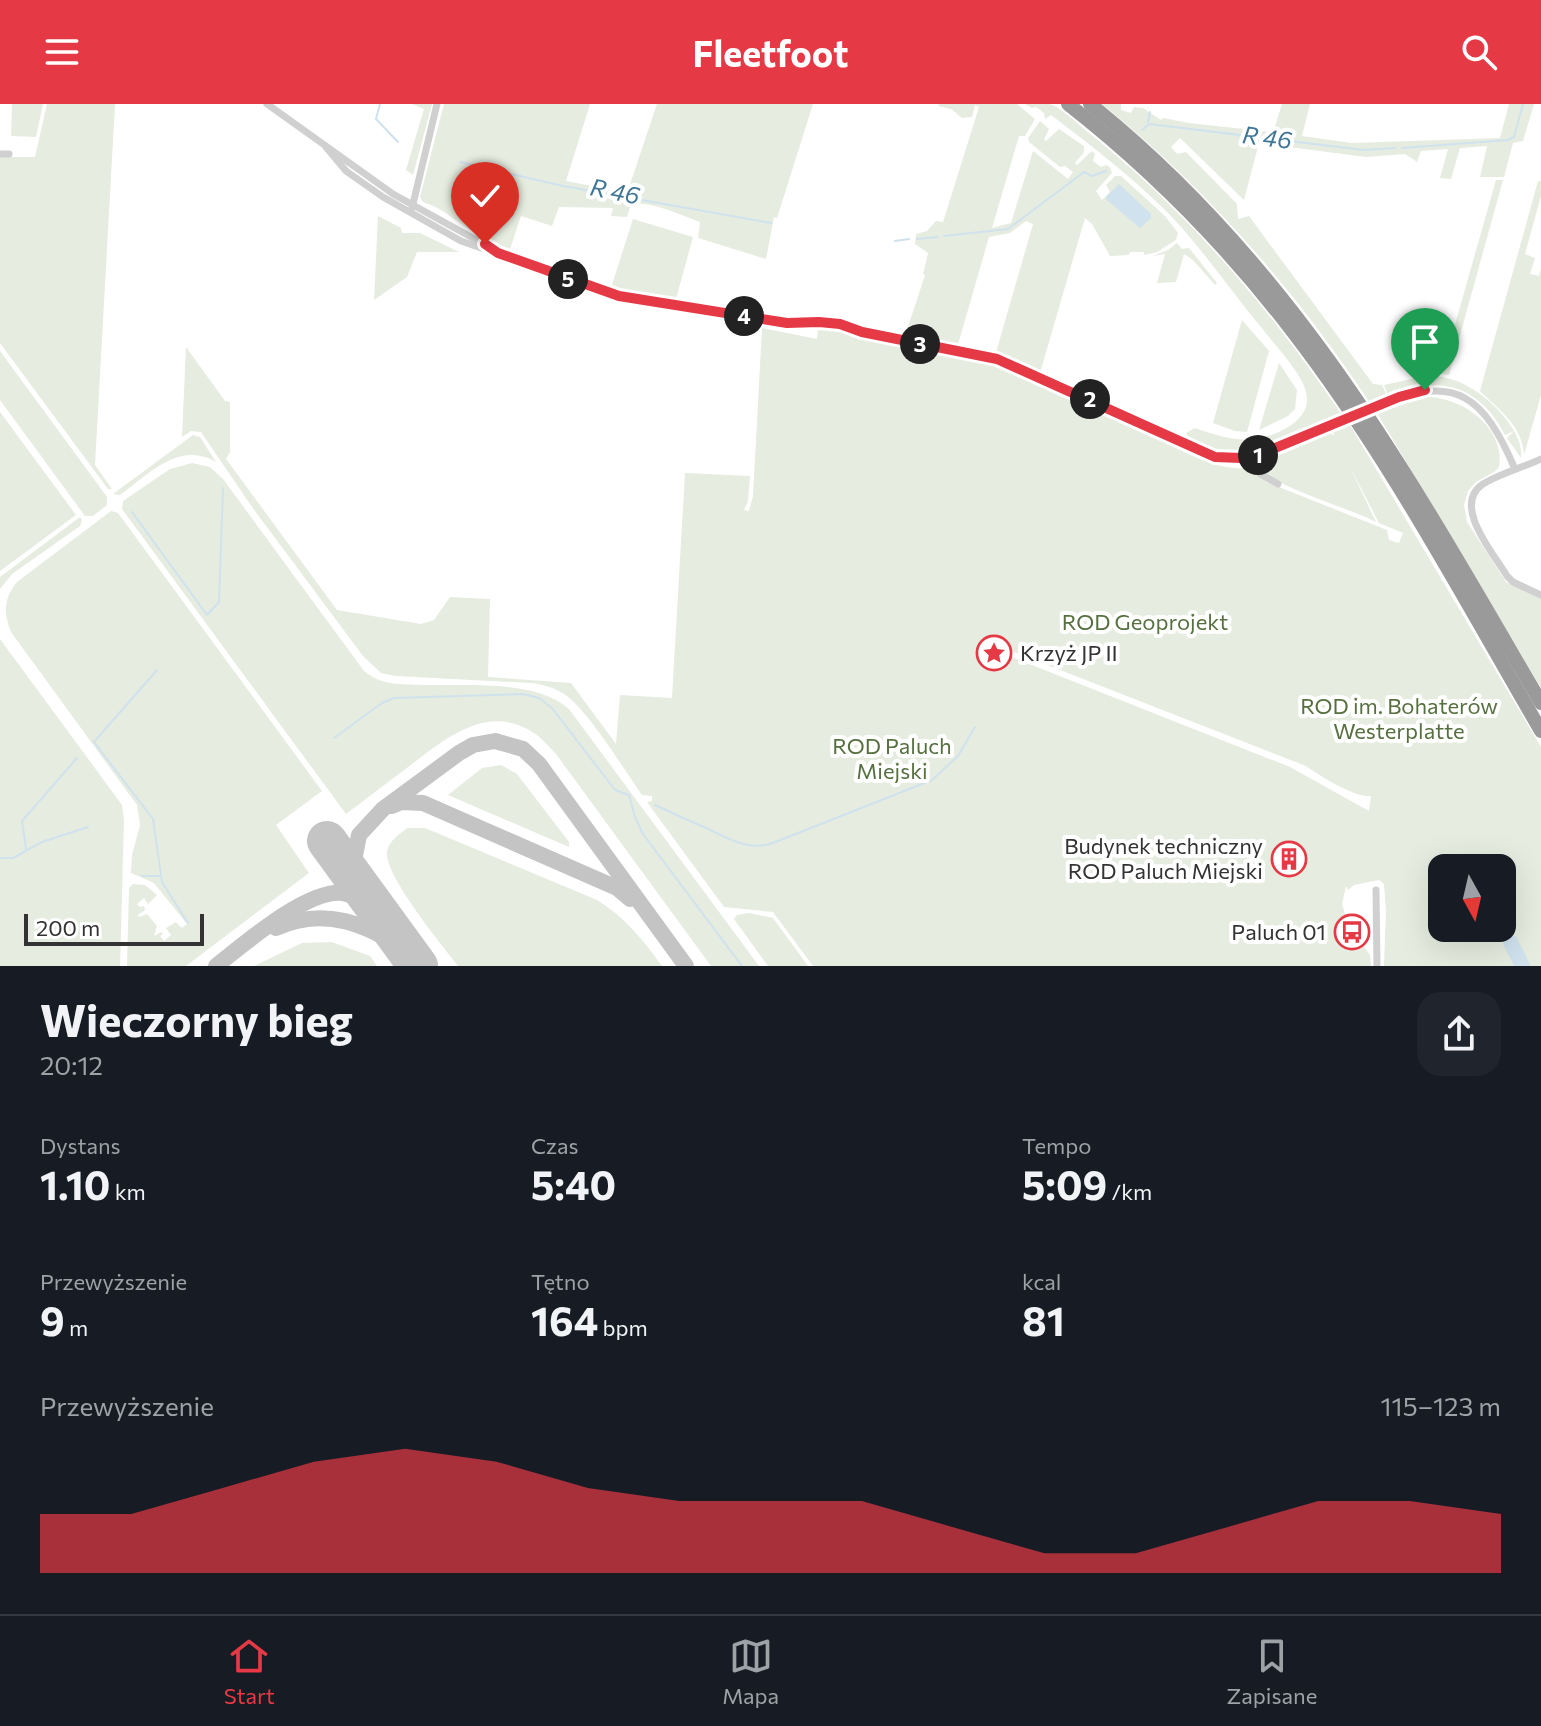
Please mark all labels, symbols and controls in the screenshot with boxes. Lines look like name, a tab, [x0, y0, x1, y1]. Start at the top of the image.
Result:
icon: menu	[40, 30, 84, 74]
text: Fleetfoot	[693, 30, 848, 74]
icon: search	[1457, 30, 1501, 74]
water label: R 46	[1241, 119, 1294, 154]
pin	[451, 162, 519, 244]
water label: R 46	[588, 172, 643, 210]
icon: check	[463, 174, 507, 218]
pin: 5	[548, 259, 588, 299]
text: 5	[562, 265, 574, 292]
pin: 4	[724, 296, 764, 336]
text: 4	[737, 302, 751, 329]
pin	[1391, 308, 1459, 390]
icon: arrive	[1403, 320, 1447, 364]
pin: 3	[900, 324, 940, 364]
text: 3	[914, 330, 926, 357]
pin: 2	[1070, 379, 1110, 419]
text: 2	[1084, 385, 1096, 412]
pin: 1	[1238, 435, 1278, 475]
text: 1	[1253, 441, 1263, 468]
park label: ROD Geoprojekt	[1062, 608, 1228, 635]
place icon: Krzyż JP II	[975, 634, 1013, 672]
place label: Krzyż JP II	[1020, 639, 1118, 666]
park label: ROD im. Bohaterów Westerplatte	[1300, 692, 1498, 744]
park label: ROD Paluch Miejski	[832, 732, 952, 784]
place label: Budynek techniczny ROD Paluch Miejski	[1064, 832, 1263, 884]
building icon: Budynek techniczny ROD Paluch Miejski	[1270, 840, 1308, 878]
north arrow	[1428, 854, 1516, 942]
map controls	[1428, 854, 1516, 942]
scale bar	[24, 910, 204, 946]
bus stop icon: Paluch 01	[1333, 913, 1371, 951]
text: 200 m	[36, 914, 100, 941]
place label: Paluch 01	[1231, 918, 1326, 945]
text: Wieczorny bieg	[40, 992, 353, 1046]
button: share	[1417, 992, 1501, 1076]
text: 20:12	[40, 1049, 103, 1080]
text: Dystans	[40, 1132, 121, 1159]
text: Czas	[531, 1132, 579, 1159]
text: Tempo	[1022, 1132, 1091, 1159]
text: 1.10	[40, 1159, 110, 1208]
text: 5:40	[531, 1159, 616, 1208]
text: 5:09	[1022, 1159, 1107, 1208]
text: km	[110, 1178, 146, 1205]
text: /km	[1107, 1178, 1152, 1205]
text: Przewyższenie	[40, 1268, 187, 1295]
text: Tętno	[531, 1268, 590, 1295]
text: kcal	[1022, 1268, 1061, 1295]
text: 9	[40, 1295, 65, 1344]
text: 164	[531, 1295, 598, 1344]
text: 81	[1022, 1295, 1065, 1344]
text: m	[65, 1314, 88, 1341]
text: bpm	[598, 1314, 648, 1341]
text: Przewyższenie	[40, 1390, 214, 1421]
text: 115–123 m	[1380, 1390, 1501, 1421]
tab: Start	[224, 1634, 275, 1709]
tab: Mapa	[722, 1634, 779, 1709]
tab: Zapisane	[1227, 1634, 1317, 1709]

